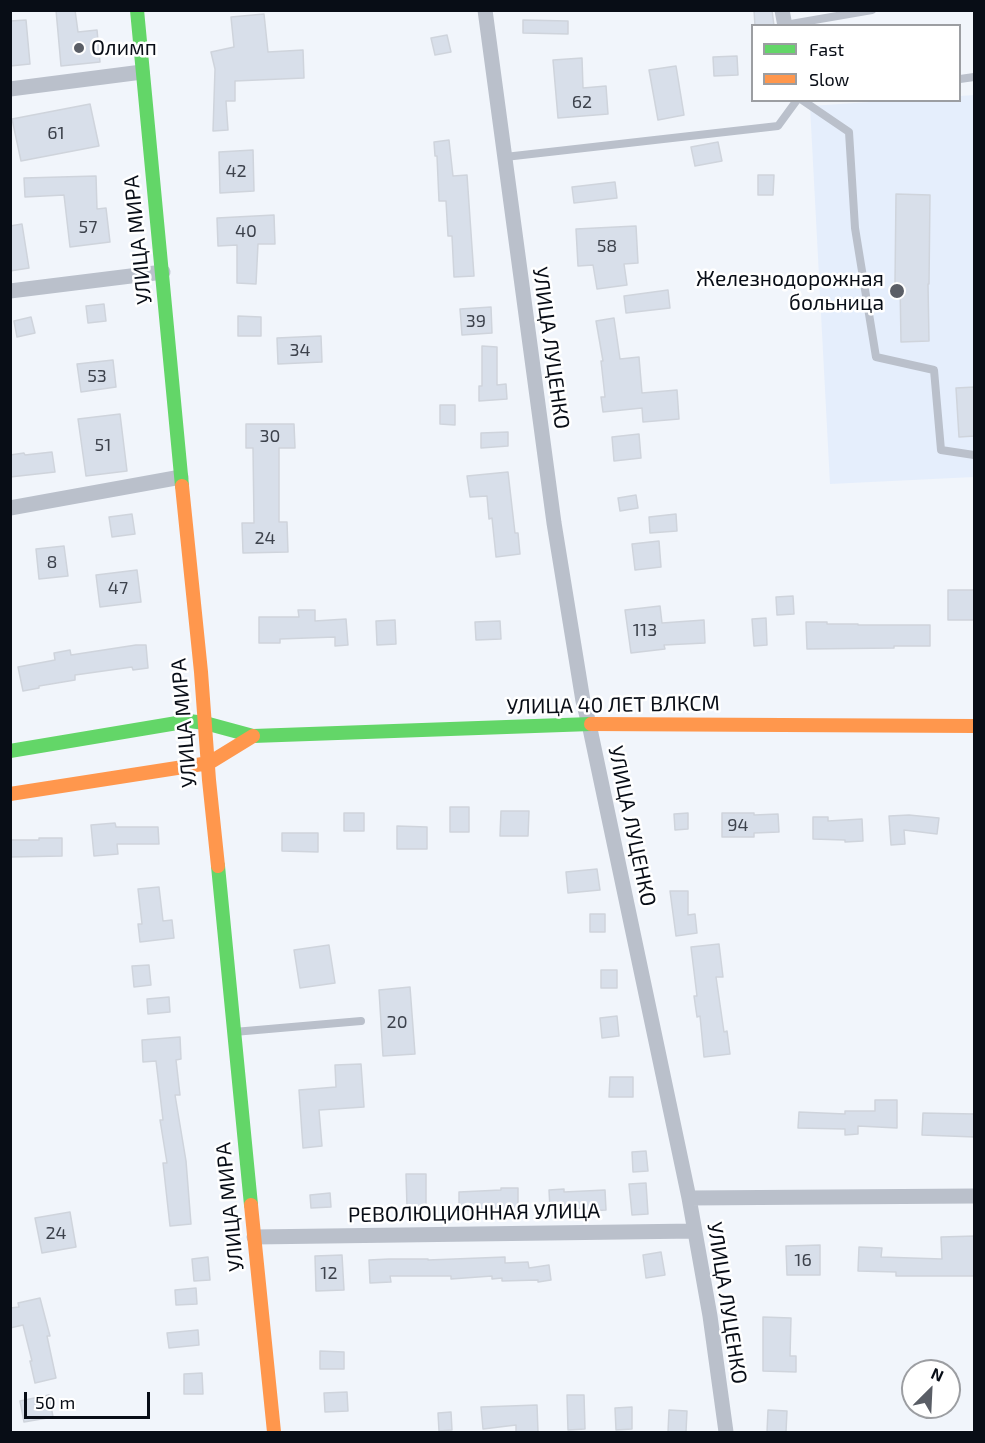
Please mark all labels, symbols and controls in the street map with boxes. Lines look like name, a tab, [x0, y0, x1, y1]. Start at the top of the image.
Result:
legend	[751, 24, 961, 102]
place label: Олимп	[91, 35, 157, 61]
text: Fast	[809, 38, 844, 60]
marker: Олимп	[72, 41, 86, 55]
text: Slow	[809, 68, 849, 90]
house number: 62	[572, 91, 592, 113]
house number: 61	[47, 122, 65, 144]
house number: 42	[225, 160, 247, 182]
street label: УЛИЦА МИРА	[119, 174, 157, 306]
house number: 57	[79, 216, 97, 238]
house number: 40	[235, 220, 257, 242]
house number: 58	[597, 235, 617, 257]
street label: УЛИЦА ЛУЦЕНКО	[527, 265, 575, 431]
place label: Железнодорожная больница	[696, 266, 884, 316]
marker: Железнодорожная больница	[888, 282, 906, 300]
house number: 39	[466, 310, 486, 332]
house number: 34	[289, 339, 311, 361]
house number: 53	[87, 365, 107, 387]
house number: 30	[260, 425, 280, 447]
house number: 51	[95, 434, 111, 456]
house number: 24	[254, 527, 276, 549]
house number: 8	[47, 551, 57, 573]
house number: 47	[108, 577, 128, 599]
house number: 113	[633, 619, 657, 641]
street label: УЛИЦА МИРА	[166, 657, 202, 789]
street label: УЛИЦА 40 ЛЕТ ВЛКСМ	[506, 691, 720, 719]
street label: УЛИЦА ЛУЦЕНКО	[603, 743, 661, 909]
house number: 94	[727, 814, 749, 836]
house number: 20	[387, 1011, 407, 1033]
street label: УЛИЦА МИРА	[211, 1141, 249, 1273]
street label: РЕВОЛЮЦИОННАЯ УЛИЦА	[348, 1198, 600, 1228]
street label: УЛИЦА ЛУЦЕНКО	[702, 1220, 752, 1386]
house number: 24	[45, 1222, 67, 1244]
house number: 16	[794, 1249, 812, 1271]
house number: 12	[320, 1262, 338, 1284]
north arrow	[901, 1359, 961, 1419]
text: N	[929, 1363, 947, 1385]
scale bar	[27, 1380, 153, 1418]
text: 50 m	[35, 1391, 75, 1413]

